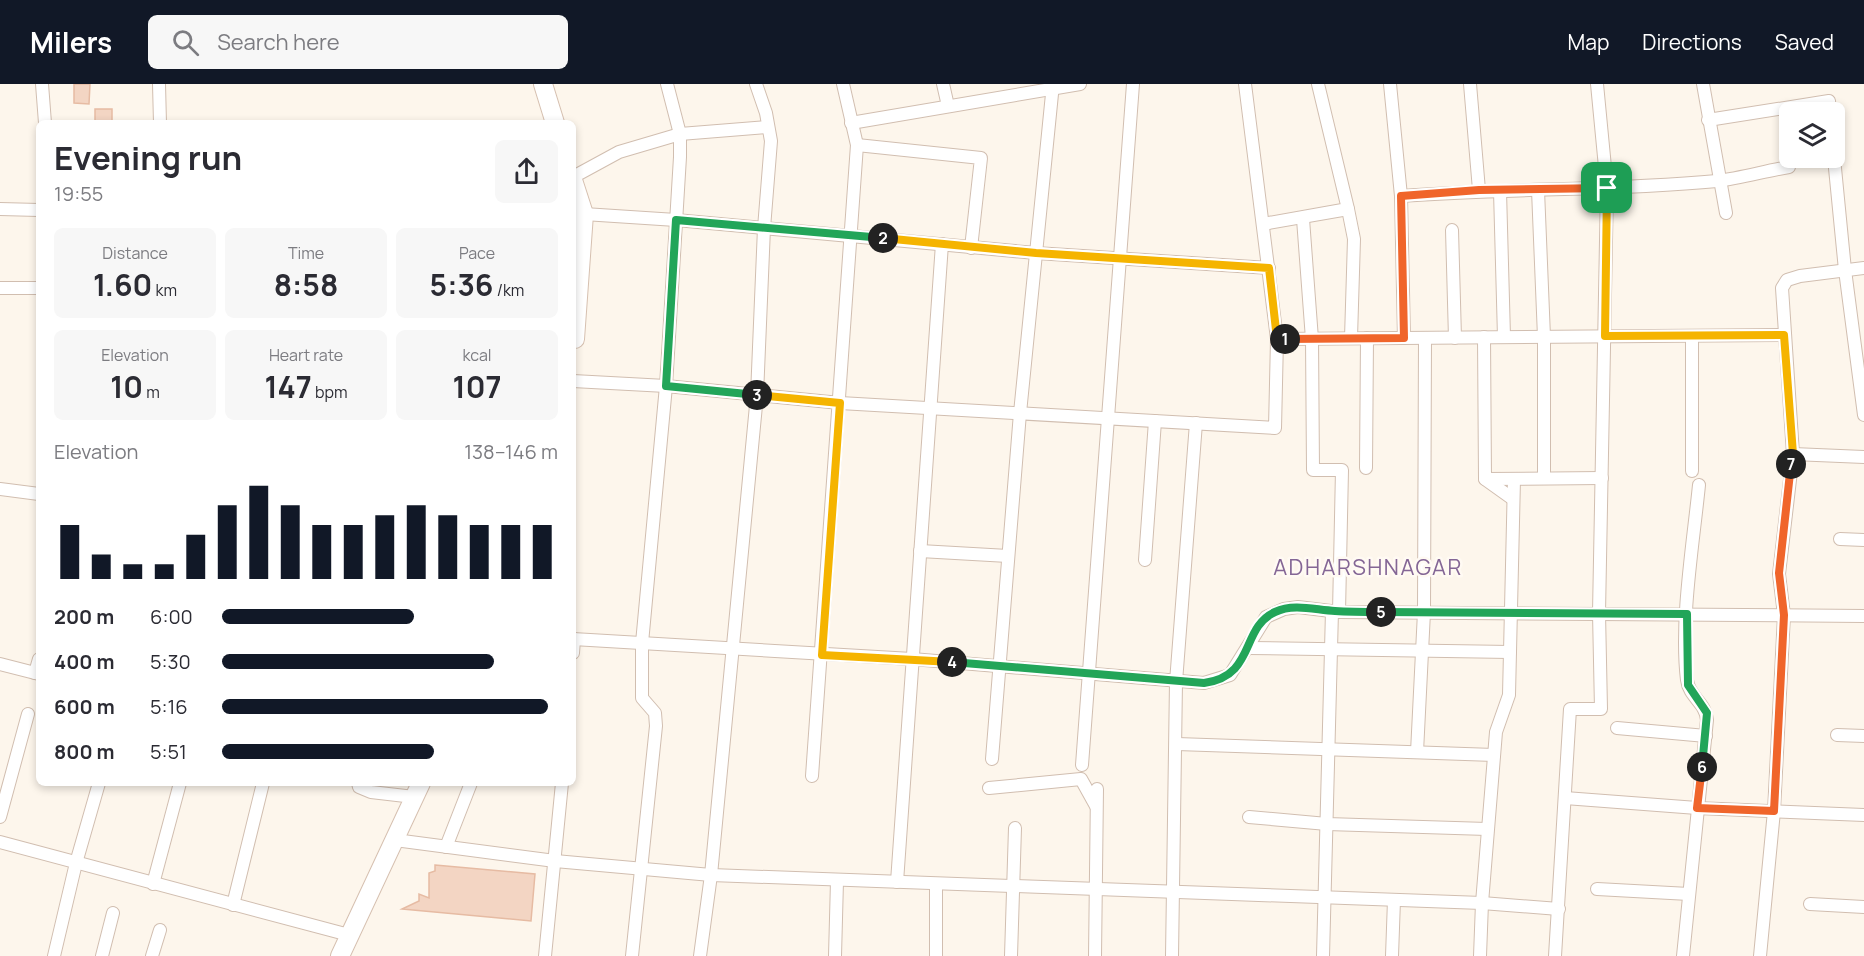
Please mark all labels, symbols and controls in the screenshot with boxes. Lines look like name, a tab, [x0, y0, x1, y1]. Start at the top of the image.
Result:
search box	[148, 15, 568, 69]
text: Milers	[30, 23, 112, 61]
icon: search	[169, 26, 202, 59]
text: Search here	[217, 27, 340, 57]
text: Map	[1568, 28, 1609, 56]
text: Directions	[1642, 28, 1742, 56]
text: Saved	[1775, 28, 1834, 56]
map controls	[1779, 102, 1845, 168]
button: layers	[1779, 102, 1845, 168]
text: Evening run	[54, 135, 242, 180]
button: share	[495, 140, 558, 203]
pin	[1581, 162, 1632, 213]
icon: arrive	[1590, 171, 1623, 204]
text: 19:55	[54, 180, 103, 207]
pin: 2	[868, 223, 898, 253]
text: 2	[878, 227, 888, 249]
text: Distance	[102, 242, 168, 264]
text: Time	[288, 242, 324, 264]
text: Pace	[459, 242, 495, 264]
text: 1.60	[93, 264, 152, 305]
text: 8:58	[274, 264, 338, 305]
text: 5:36	[430, 264, 494, 305]
text: km	[152, 279, 177, 301]
text: /km	[494, 279, 524, 301]
pin: 1	[1270, 324, 1300, 354]
text: 1	[1281, 328, 1289, 350]
text: Elevation	[101, 344, 169, 366]
text: Heart rate	[269, 344, 343, 366]
text: kcal	[462, 344, 492, 366]
text: 10	[110, 366, 143, 407]
text: 147	[264, 366, 312, 407]
text: 107	[453, 366, 501, 407]
pin: 3	[742, 380, 772, 410]
text: m	[143, 381, 160, 403]
text: bpm	[312, 381, 348, 403]
text: 3	[752, 384, 762, 406]
text: Elevation	[54, 438, 138, 465]
text: 138–146 m	[464, 438, 558, 465]
pin: 7	[1776, 449, 1806, 479]
text: 7	[1787, 453, 1795, 475]
district label: ADHARSHNAGAR	[1273, 552, 1463, 582]
pin: 5	[1366, 597, 1396, 627]
text: 5	[1376, 601, 1386, 623]
text: 200 m	[54, 603, 114, 630]
text: 6:00	[150, 603, 193, 630]
pin: 4	[937, 647, 967, 677]
text: 400 m	[54, 648, 114, 675]
text: 5:30	[150, 648, 191, 675]
text: 4	[947, 651, 957, 673]
text: 600 m	[54, 693, 115, 720]
text: 5:16	[150, 693, 188, 720]
text: 800 m	[54, 738, 115, 765]
text: 5:51	[150, 738, 187, 765]
pin: 6	[1687, 752, 1717, 782]
text: 6	[1697, 756, 1707, 778]

